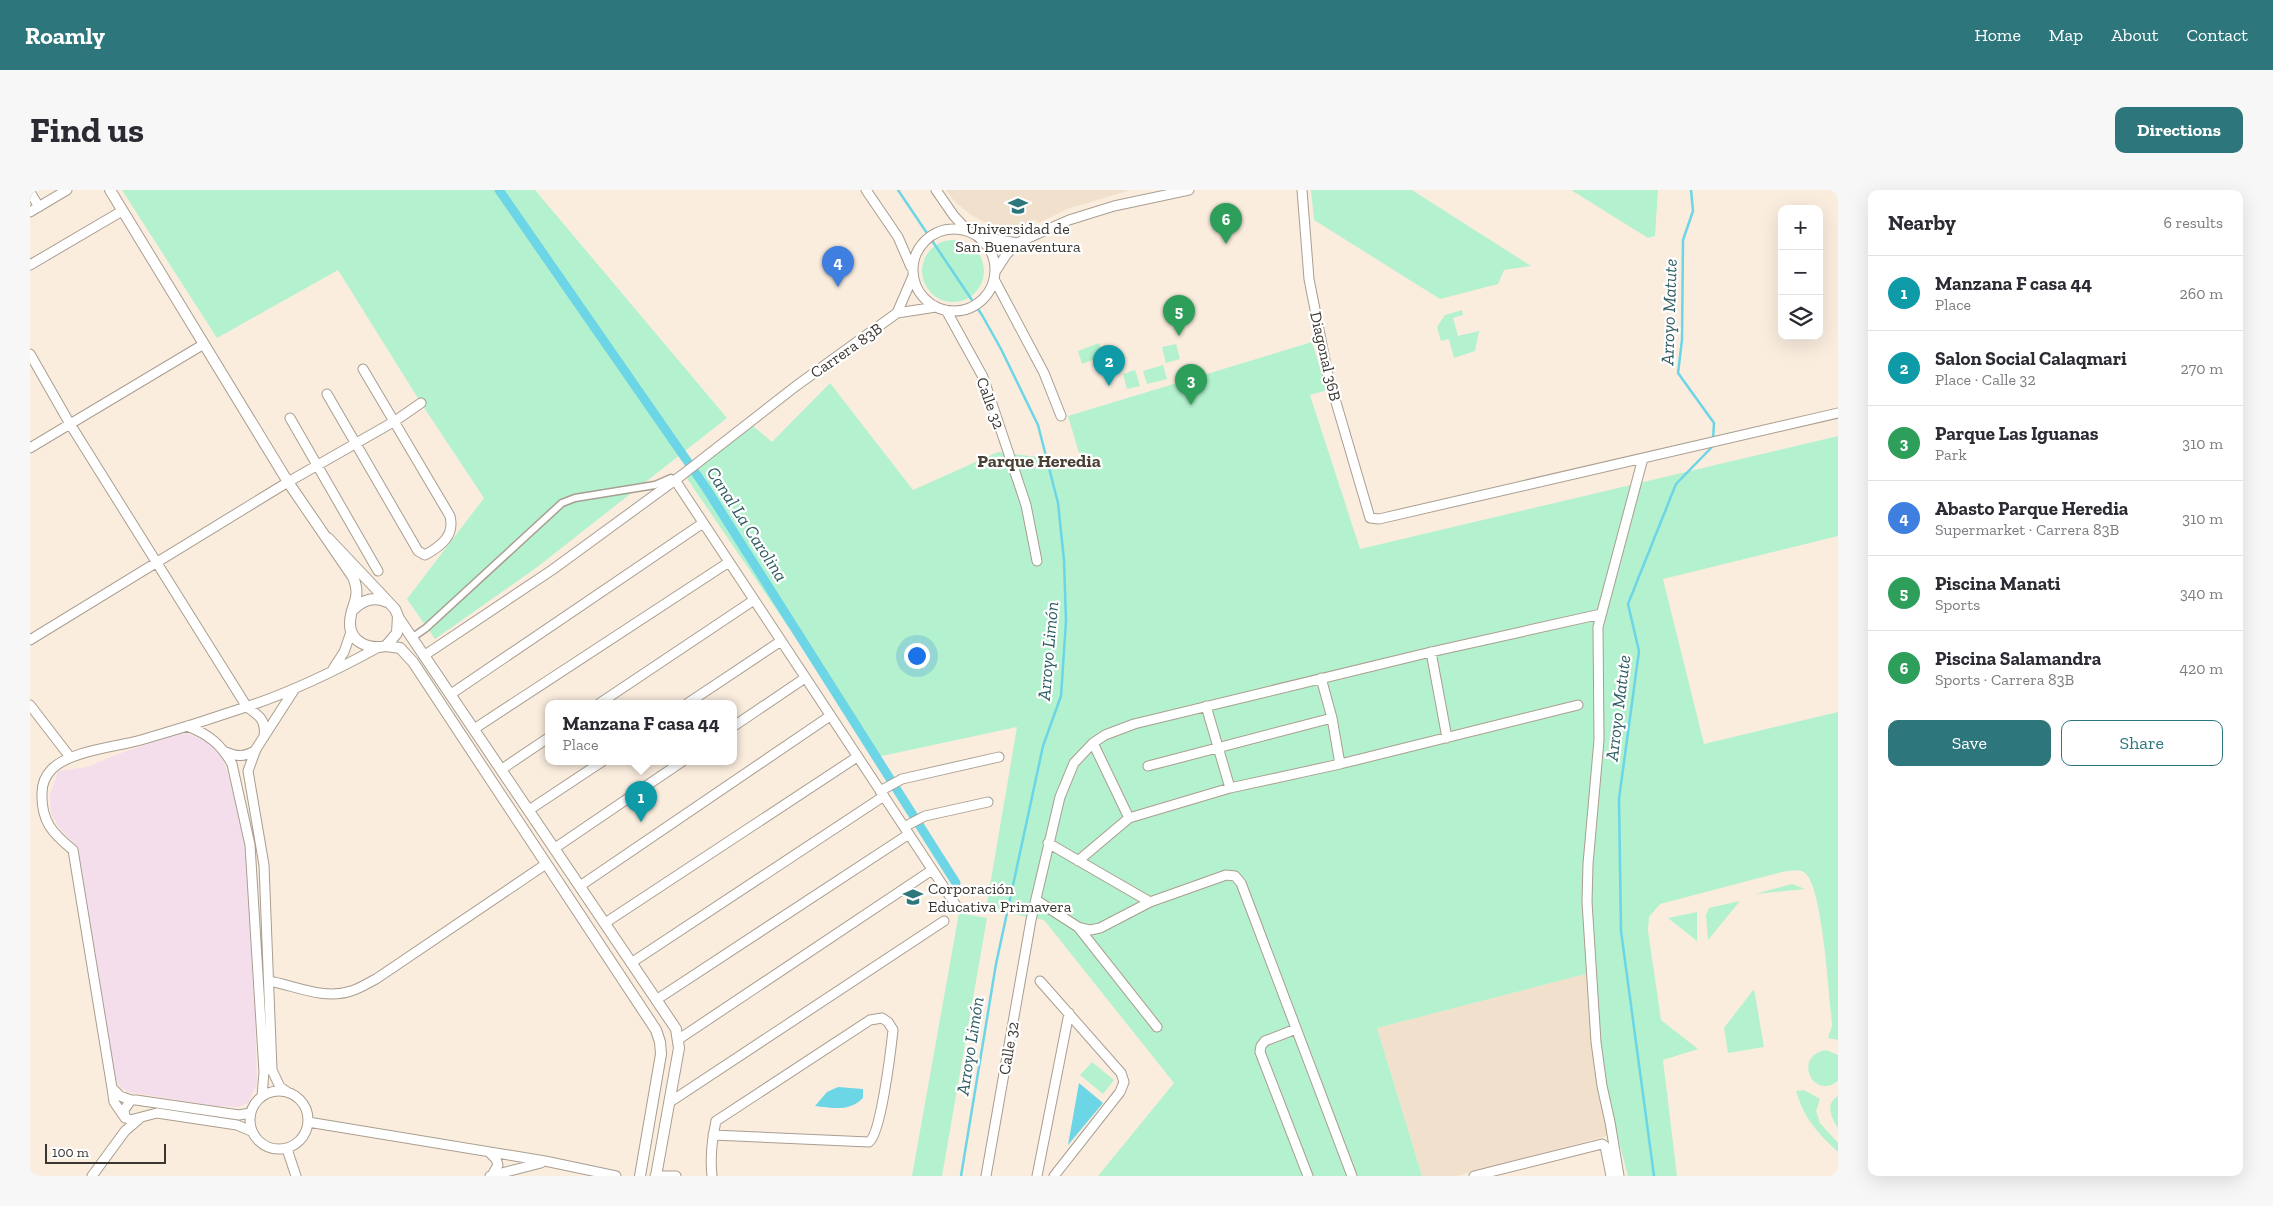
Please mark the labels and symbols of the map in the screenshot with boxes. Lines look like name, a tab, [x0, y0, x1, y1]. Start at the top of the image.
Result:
school or university icon: Universidad de San Buenaventura	[1007, 195, 1029, 217]
pin: 6	[1210, 203, 1242, 244]
place label: Universidad de San Buenaventura	[955, 219, 1081, 256]
pin: 4	[822, 246, 854, 287]
water label: Arroyo Matute	[1656, 258, 1682, 367]
pin: 5	[1163, 295, 1195, 336]
street label: Diagonal 36B	[1306, 310, 1345, 403]
street label: Carrera 83B	[807, 319, 886, 382]
pin: 2	[1093, 345, 1125, 386]
pin: 3	[1175, 364, 1207, 405]
street label: Calle 32	[972, 375, 1009, 432]
district label: Parque Heredia	[977, 450, 1101, 472]
water label: Canal La Carolina	[702, 463, 792, 585]
water label: Arroyo Limón	[1033, 601, 1063, 702]
your location	[904, 643, 930, 669]
water label: Arroyo Matute	[1600, 654, 1635, 763]
pin: 1	[625, 781, 657, 822]
place label: Corporación Educativa Primavera	[928, 879, 1072, 916]
school or university icon: Corporación Educativa Primavera	[902, 886, 924, 908]
water label: Arroyo Limón	[951, 995, 989, 1098]
street label: Calle 32	[994, 1020, 1023, 1076]
scale bar	[45, 1141, 166, 1164]

